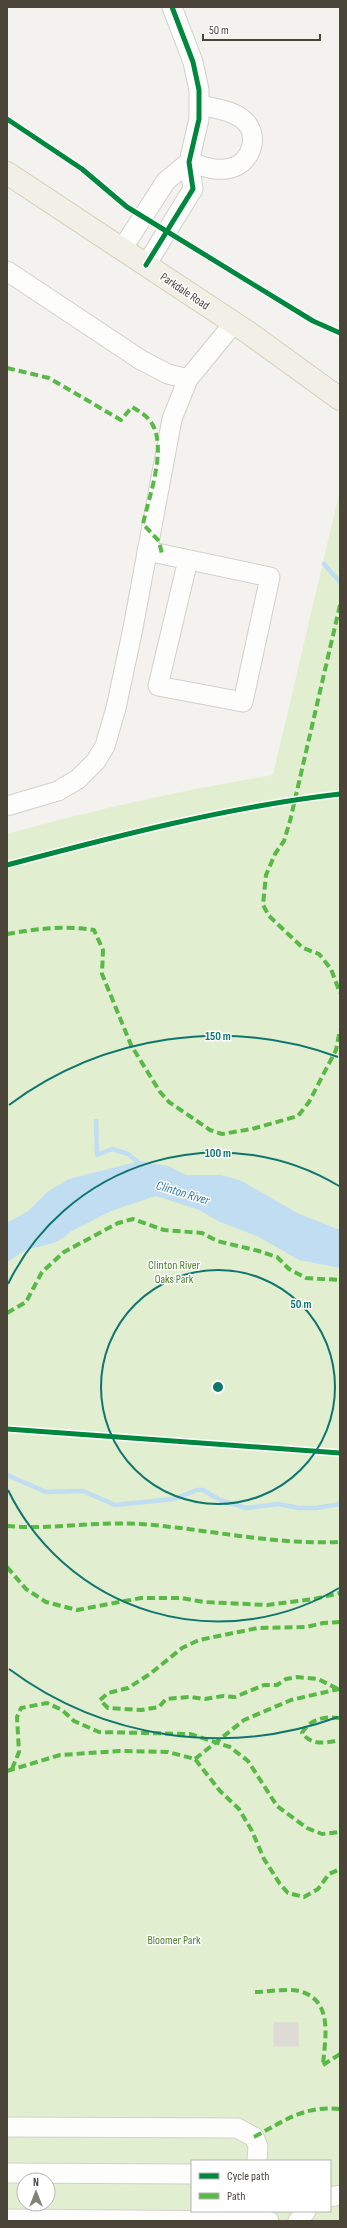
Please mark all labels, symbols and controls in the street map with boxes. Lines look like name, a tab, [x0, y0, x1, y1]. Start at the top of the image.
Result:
scale bar	[203, 16, 320, 42]
text: 50 m	[209, 23, 229, 38]
street label: Parkdale Road	[157, 270, 212, 313]
text: 150 m	[205, 1029, 231, 1044]
text: 100 m	[205, 1146, 231, 1161]
water label: Clinton River	[154, 1177, 213, 1209]
park label: Clinton River Oaks Park	[148, 1258, 201, 1287]
text: 50 m	[291, 1297, 311, 1312]
centre of rings	[211, 1380, 225, 1394]
park label: Bloomer Park	[148, 1933, 201, 1948]
legend	[191, 2160, 331, 2212]
text: Cycle path	[227, 2169, 269, 2184]
north arrow	[16, 2172, 56, 2212]
text: N	[33, 2176, 39, 2189]
text: Path	[227, 2189, 245, 2204]

